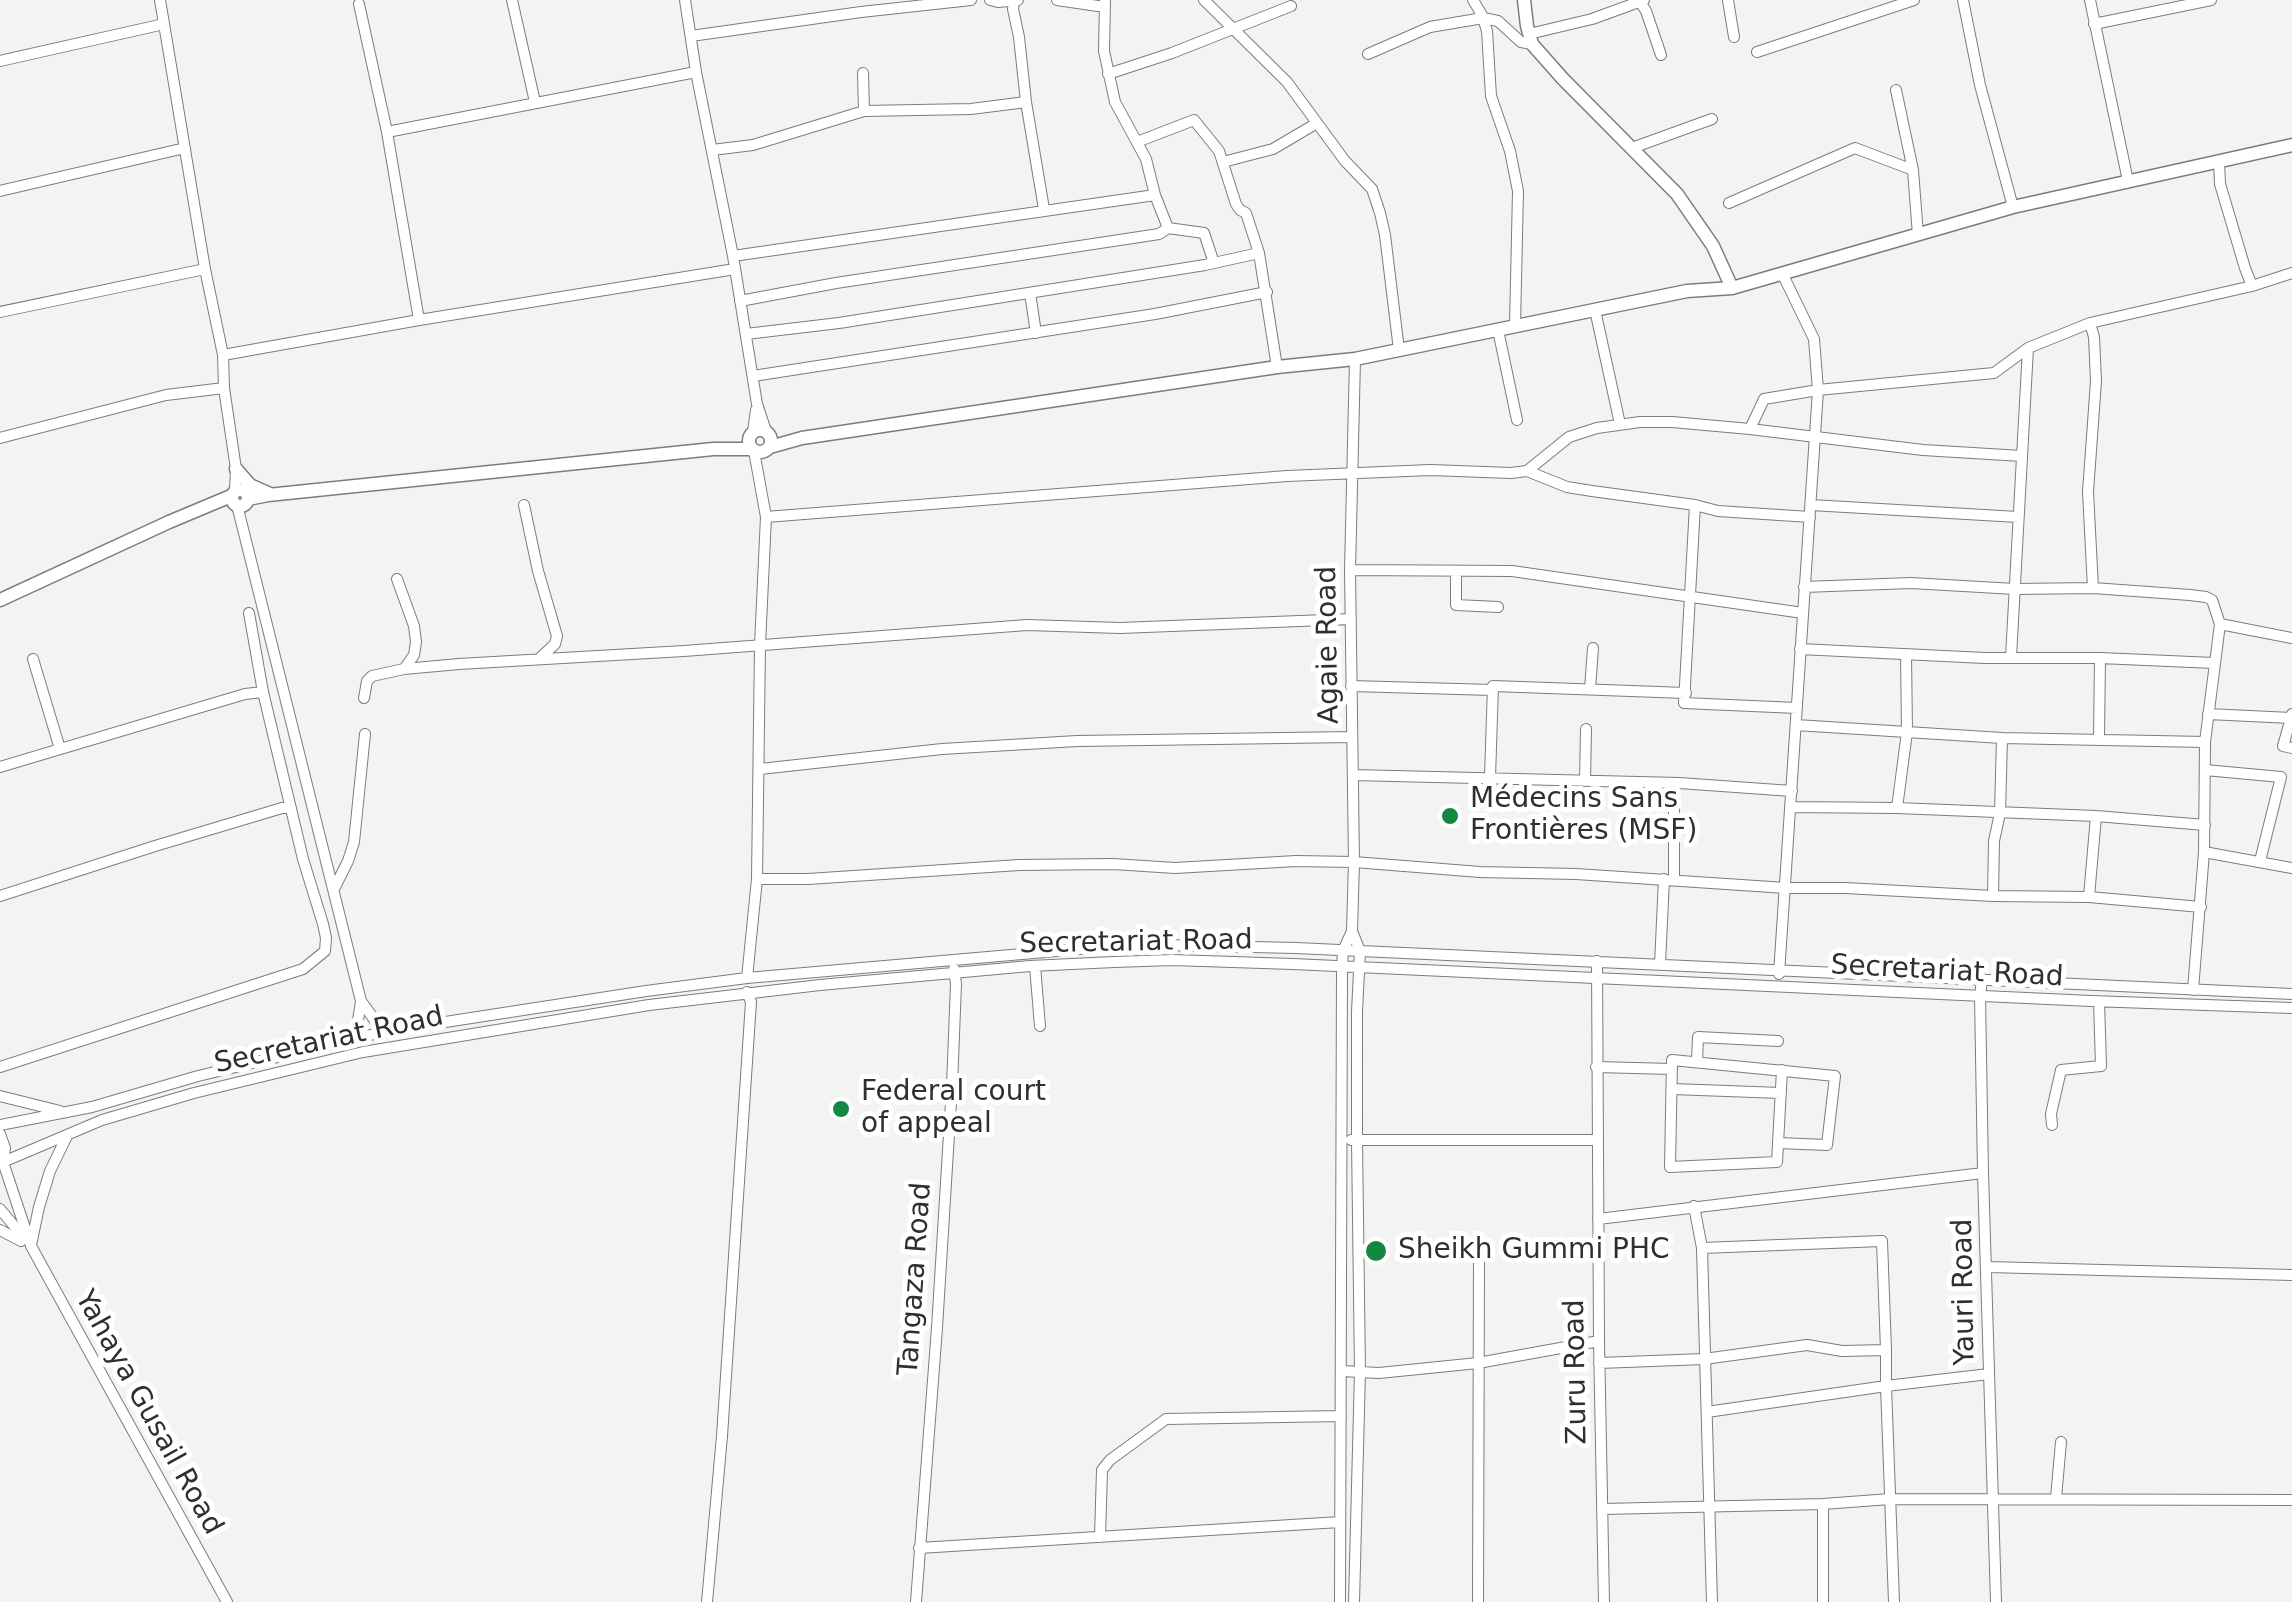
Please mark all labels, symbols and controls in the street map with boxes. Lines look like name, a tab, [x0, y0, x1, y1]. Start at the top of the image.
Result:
street label: Agaie Road	[1311, 566, 1347, 724]
place label: Médecins Sans Frontières (MSF)	[1470, 783, 1697, 849]
marker: Médecins Sans Frontières (MSF)	[1439, 805, 1461, 827]
street label: Secretariat Road	[1019, 924, 1253, 962]
street label: Secretariat Road	[1830, 949, 2064, 995]
street label: Secretariat Road	[211, 1000, 447, 1082]
place label: Federal court of appeal	[861, 1076, 1046, 1142]
marker: Federal court of appeal	[830, 1098, 852, 1120]
street label: Tangaza Road	[892, 1181, 940, 1377]
street label: Yauri Road	[1947, 1218, 1983, 1366]
place label: Sheikh Gummi PHC	[1398, 1234, 1670, 1268]
marker: Sheikh Gummi PHC	[1363, 1238, 1389, 1264]
street label: Yahaya Gusail Road	[67, 1285, 229, 1541]
street label: Zuru Road	[1559, 1299, 1595, 1445]

